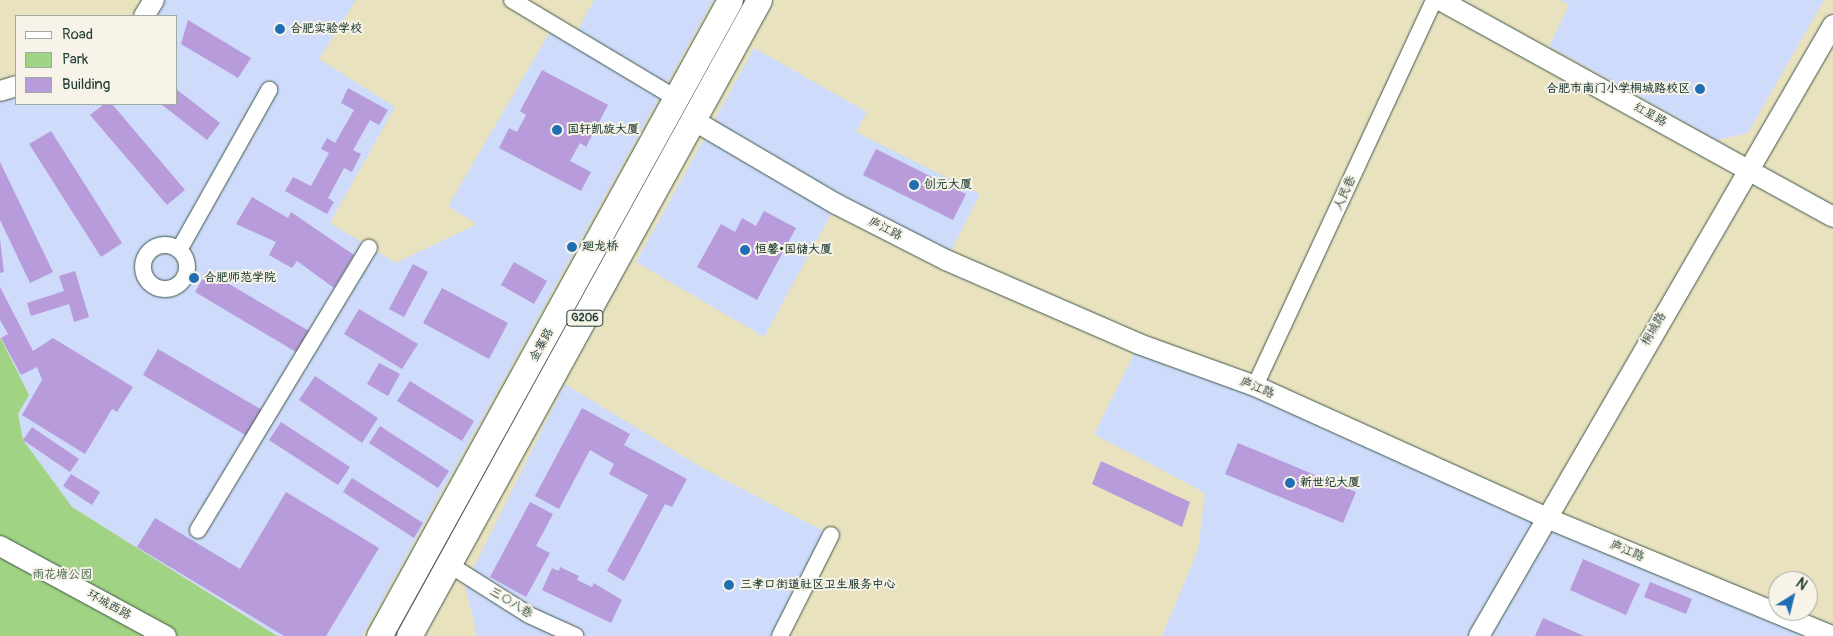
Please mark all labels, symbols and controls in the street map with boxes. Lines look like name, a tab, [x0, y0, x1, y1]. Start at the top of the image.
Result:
legend	[15, 15, 178, 105]
place label: 合肥实验学校	[290, 22, 362, 36]
marker: 合肥实验学校	[274, 23, 286, 35]
text: Road	[62, 25, 93, 44]
text: Park	[62, 50, 88, 69]
text: Building	[62, 75, 110, 94]
place label: 合肥市南门小学桐城路校区	[1546, 82, 1690, 96]
marker: 合肥市南门小学桐城路校区	[1694, 83, 1706, 95]
street label: 红星路	[1631, 100, 1669, 130]
place label: 国轩凯旋大厦	[567, 123, 639, 137]
marker: 国轩凯旋大厦	[551, 124, 563, 136]
street label: 人民巷	[1331, 174, 1359, 212]
place label: 创元大厦	[924, 178, 972, 192]
marker: 创元大厦	[908, 179, 920, 191]
street label: 庐江路	[866, 214, 904, 244]
place label: 廻龙桥	[582, 240, 618, 254]
marker: 廻龙桥	[566, 241, 578, 253]
place label: 恒馨•国储大厦	[755, 243, 832, 257]
marker: 恒馨•国储大厦	[739, 244, 751, 256]
place label: 合肥师范学院	[204, 271, 276, 285]
marker: 合肥师范学院	[188, 272, 200, 284]
road number: G206	[566, 310, 604, 326]
street label: 桐城路	[1639, 310, 1669, 348]
street label: 金寨路	[527, 326, 557, 364]
street label: 庐江路	[1238, 374, 1276, 402]
place label: 新世纪大厦	[1300, 476, 1360, 490]
marker: 新世纪大厦	[1284, 477, 1296, 489]
street label: 庐江路	[1608, 537, 1646, 565]
park label: 雨花塘公园	[32, 568, 92, 582]
north arrow	[1768, 571, 1818, 621]
text: N	[1793, 575, 1810, 594]
marker: 三孝口街道社区卫生服务中心	[722, 578, 736, 592]
place label: 三孝口街道社区卫生服务中心	[740, 578, 896, 592]
street label: 三〇八巷	[487, 584, 535, 622]
street label: 环城西路	[85, 587, 133, 623]

